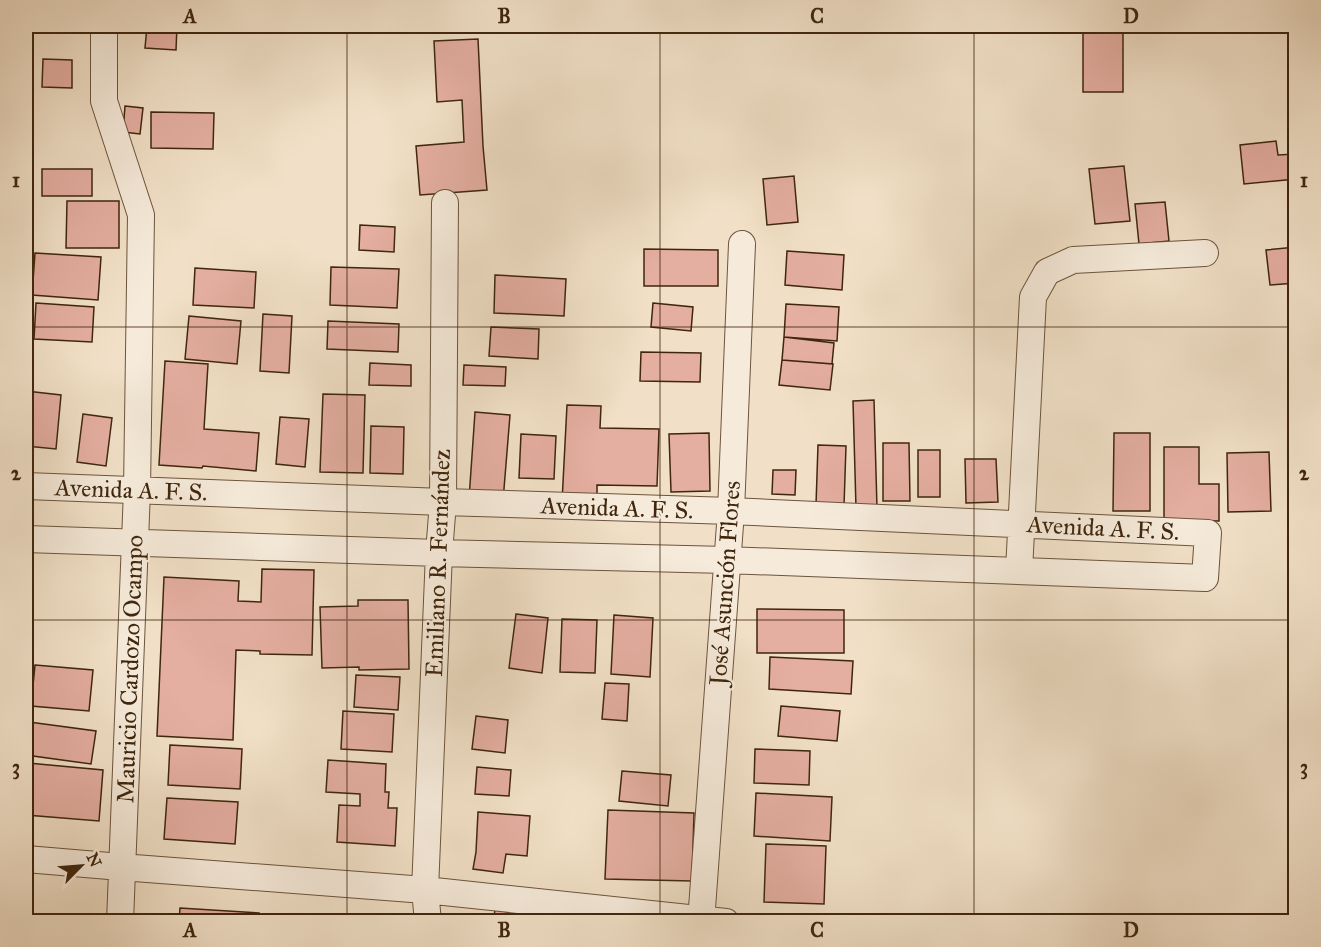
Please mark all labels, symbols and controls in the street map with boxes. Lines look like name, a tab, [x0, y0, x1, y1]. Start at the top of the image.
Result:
text: A	[181, 4, 197, 28]
text: B	[497, 4, 511, 28]
text: C	[810, 4, 824, 28]
text: D	[1123, 4, 1139, 28]
text: 1	[12, 168, 20, 192]
text: 1	[1300, 168, 1308, 192]
street label: Emiliano R. Fernández	[419, 448, 457, 678]
text: 2	[11, 461, 22, 485]
text: 2	[1299, 461, 1310, 485]
street label: Avenida A. F. S.	[53, 472, 208, 508]
street label: José Asunción Flores	[703, 480, 747, 689]
street label: Avenida A. F. S.	[539, 490, 694, 526]
street label: Avenida A. F. S.	[1025, 509, 1180, 547]
street label: Mauricio Cardozo Ocampo	[110, 534, 150, 804]
text: 3	[12, 755, 20, 780]
text: 3	[1300, 755, 1308, 780]
north arrow	[51, 836, 111, 896]
text: N	[83, 850, 106, 870]
text: A	[181, 918, 197, 942]
text: B	[497, 918, 511, 942]
text: C	[810, 918, 824, 942]
text: D	[1123, 918, 1139, 942]

